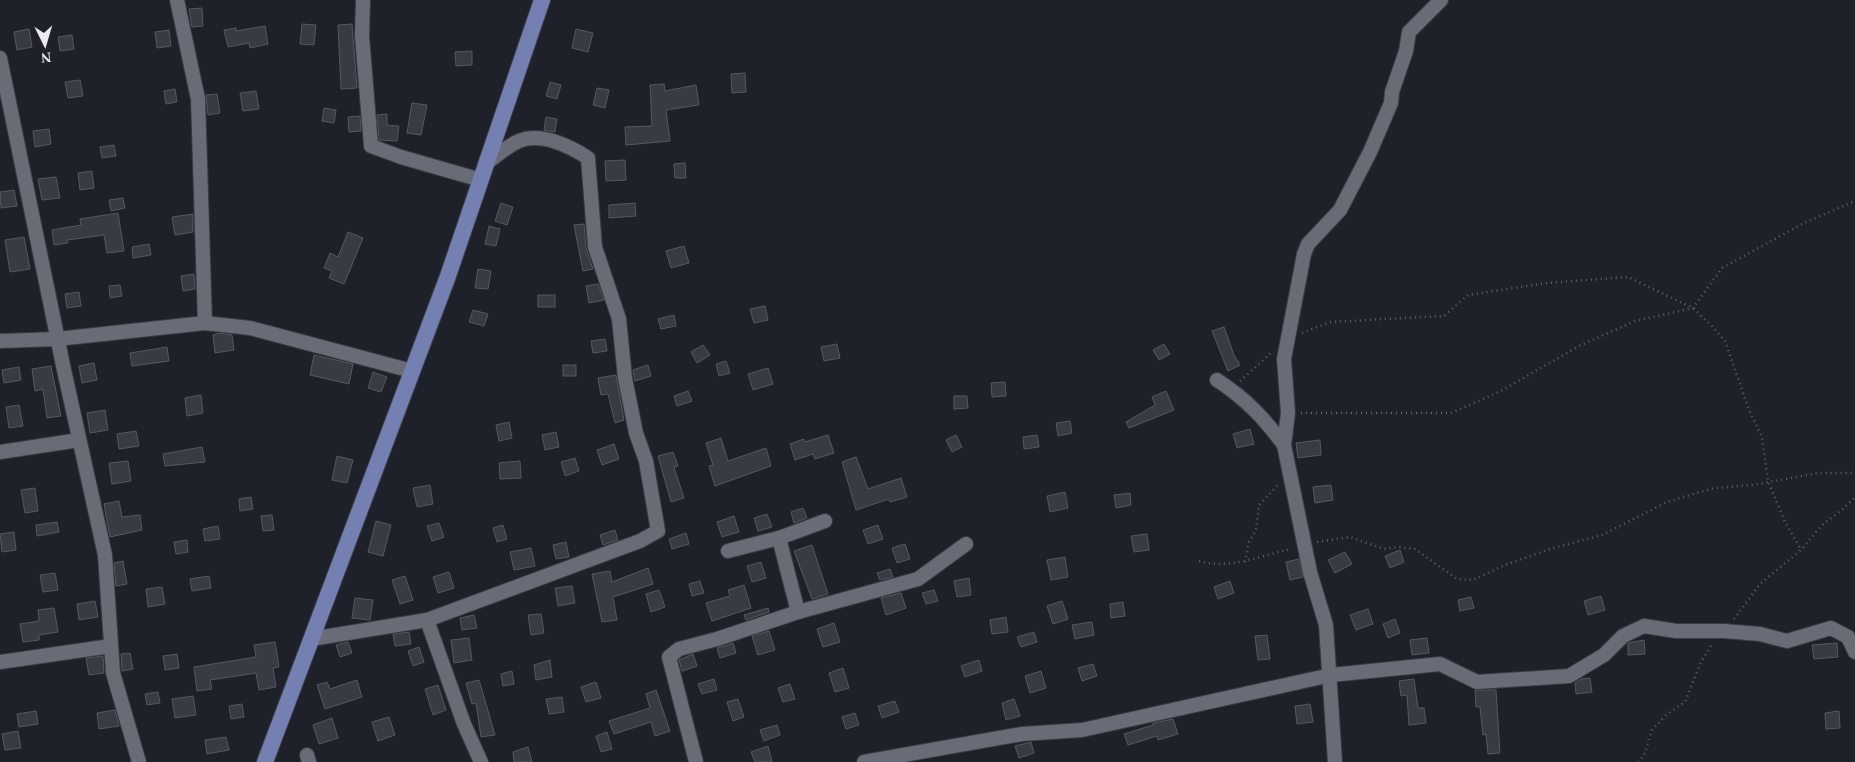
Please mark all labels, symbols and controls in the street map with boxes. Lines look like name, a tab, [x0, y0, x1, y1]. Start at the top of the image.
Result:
north arrow	[20, 20, 70, 70]
text: N	[40, 50, 52, 65]

